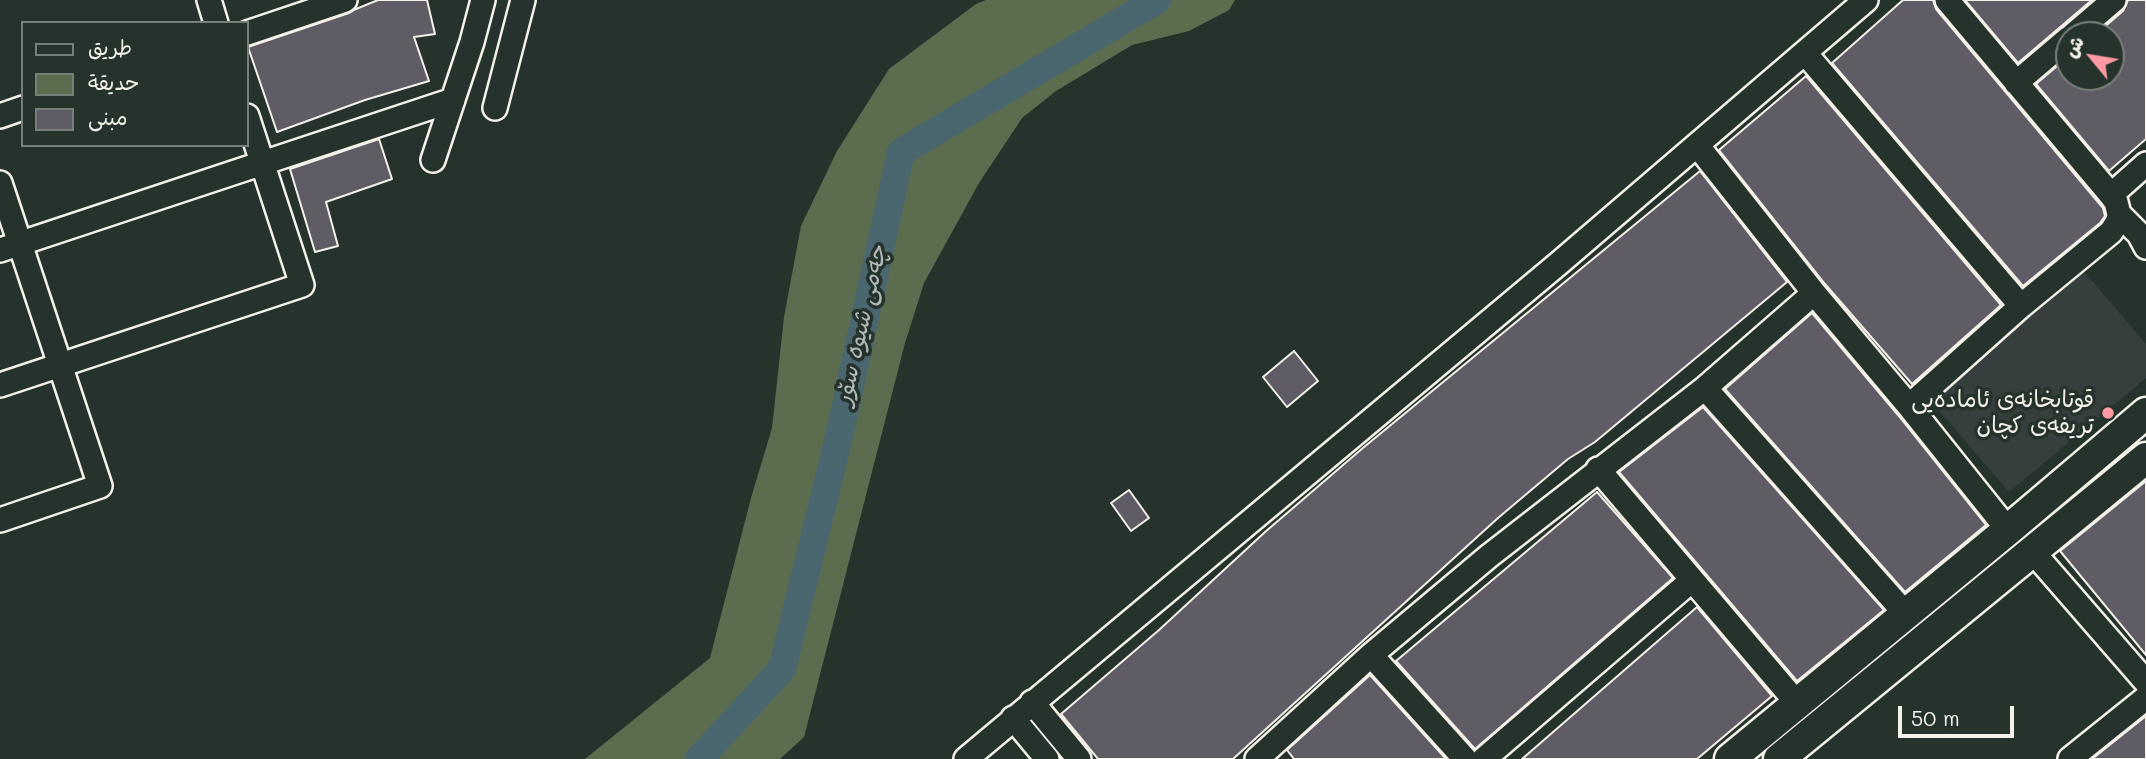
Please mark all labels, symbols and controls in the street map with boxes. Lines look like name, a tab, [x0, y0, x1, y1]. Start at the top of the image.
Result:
legend	[21, 21, 248, 147]
north arrow	[2055, 21, 2125, 91]
text: ش	[2057, 31, 2089, 62]
text: طريق	[88, 33, 132, 60]
text: حديقة	[88, 68, 139, 95]
text: مبنى	[88, 103, 127, 130]
water label: چەمی شیوە سۆر	[829, 243, 893, 407]
place label: قوتابخانەی ئامادەیی تریفەی کچان	[1911, 386, 2094, 440]
marker: قوتابخانەی ئامادەیی تریفەی کچان	[2100, 405, 2116, 421]
scale bar	[1901, 692, 2016, 736]
text: 50 m	[1911, 704, 1960, 731]

